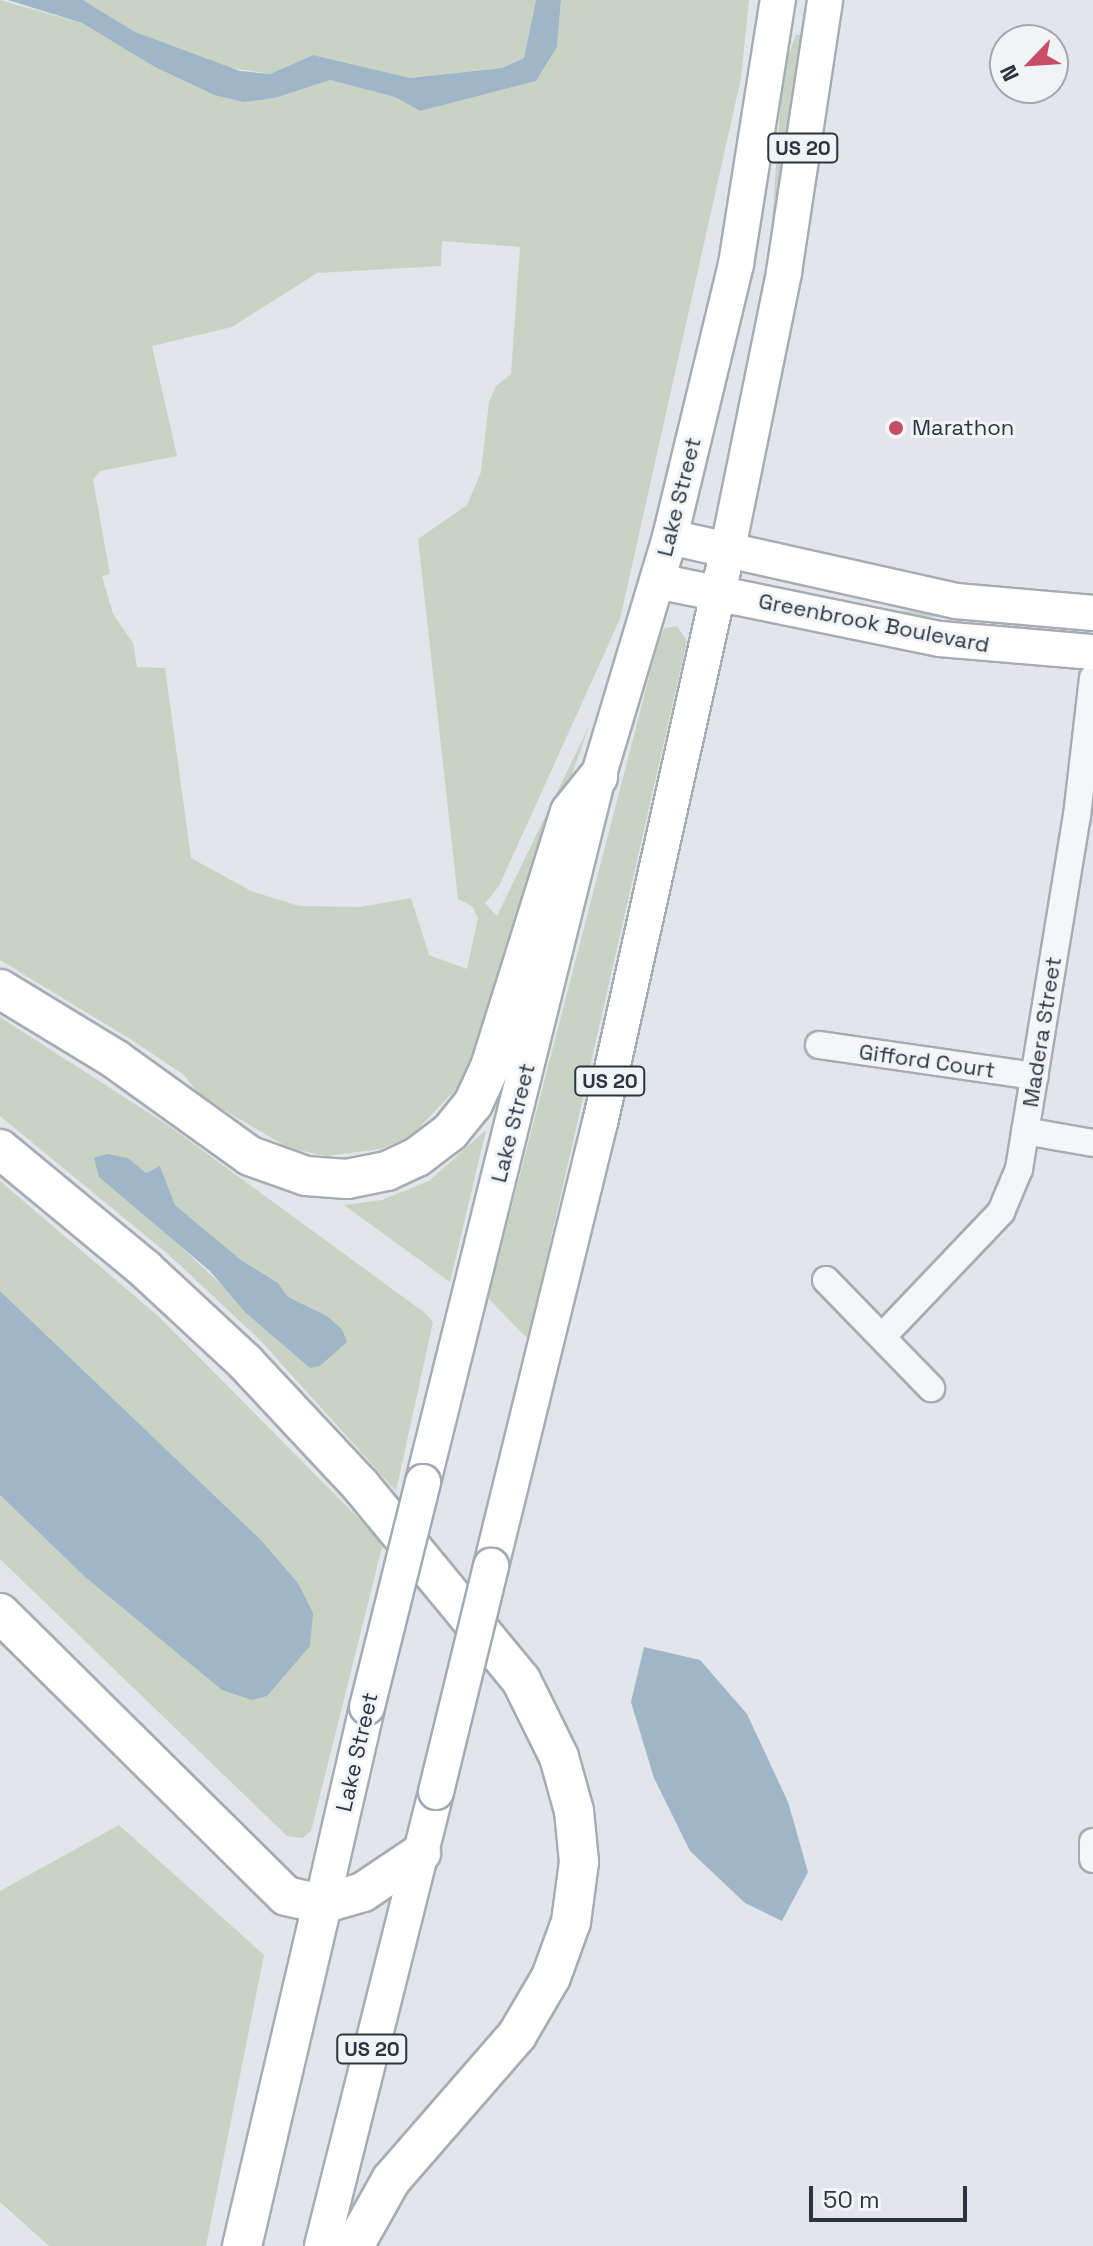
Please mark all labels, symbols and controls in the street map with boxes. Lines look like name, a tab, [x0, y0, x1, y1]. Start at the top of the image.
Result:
north arrow	[989, 24, 1069, 104]
text: N	[993, 61, 1025, 86]
road number: US 20	[767, 132, 839, 164]
place label: Marathon	[912, 415, 1014, 441]
marker: Marathon	[887, 419, 905, 437]
street label: Lake Street	[651, 435, 707, 559]
street label: Greenbrook Boulevard	[756, 588, 992, 658]
street label: Madera Street	[1017, 955, 1067, 1109]
street label: Gifford Court	[857, 1038, 997, 1084]
street label: Lake Street	[485, 1061, 541, 1185]
road number: US 20	[574, 1065, 646, 1097]
street label: Lake Street	[330, 1690, 384, 1814]
road number: US 20	[336, 2033, 408, 2065]
scale bar	[813, 2170, 971, 2220]
text: 50 m	[823, 2184, 880, 2215]

